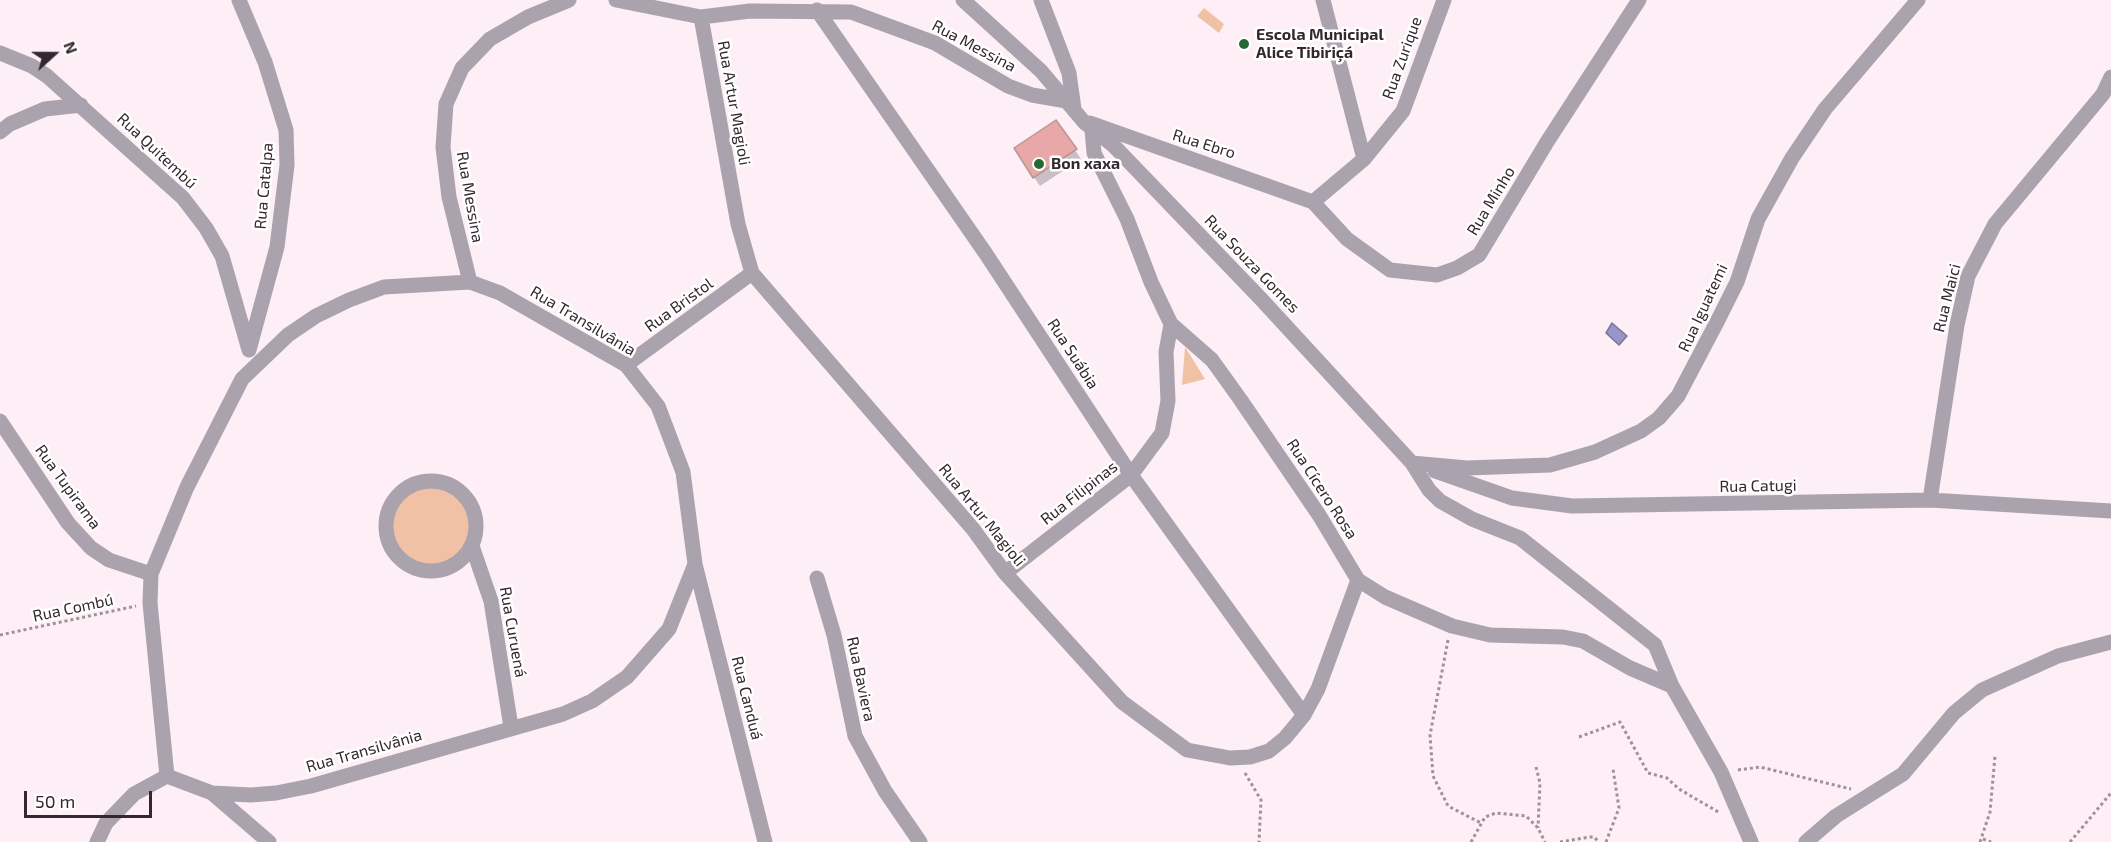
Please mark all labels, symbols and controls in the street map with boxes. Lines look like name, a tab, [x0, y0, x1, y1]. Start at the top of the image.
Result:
street label: Rua Zurique	[1378, 14, 1426, 102]
street label: Rua Messina	[929, 16, 1019, 76]
north arrow	[24, 24, 84, 84]
place label: Escola Municipal Alice Tibiriçá	[1256, 25, 1384, 63]
marker: Escola Municipal Alice Tibiriçá	[1237, 37, 1251, 51]
text: N	[60, 39, 82, 56]
street label: Rua Artur Magioli	[714, 39, 754, 167]
street label: Rua Quitembú	[113, 109, 201, 193]
street label: Rua Ebro	[1170, 125, 1238, 163]
street label: Rua Catalpa	[251, 142, 277, 230]
street label: Rua Messina	[453, 150, 487, 244]
place label: Bon xaxa	[1051, 154, 1120, 174]
marker: Bon xaxa	[1032, 157, 1046, 171]
street label: Rua Minho	[1463, 163, 1519, 239]
street label: Rua Souza Gomes	[1200, 211, 1304, 317]
street label: Rua Iguatemi	[1674, 261, 1732, 355]
street label: Rua Maici	[1929, 262, 1965, 334]
street label: Rua Bristol	[641, 274, 717, 336]
street label: Rua Transilvânia	[527, 282, 639, 360]
street label: Rua Suábia	[1043, 315, 1103, 393]
street label: Rua Cícero Rosa	[1283, 435, 1361, 543]
street label: Rua Tupirama	[31, 441, 105, 533]
street label: Rua Filipinas	[1037, 457, 1121, 529]
street label: Rua Artur Magioli	[935, 460, 1029, 570]
street label: Rua Catugi	[1719, 476, 1797, 496]
street label: Rua Curuená	[496, 585, 530, 679]
street label: Rua Combú	[31, 590, 115, 626]
street label: Rua Baviera	[843, 635, 879, 723]
street label: Rua Canduá	[727, 654, 767, 742]
street label: Rua Transilvânia	[304, 725, 424, 777]
scale bar	[27, 779, 154, 817]
text: 50 m	[35, 790, 75, 812]

